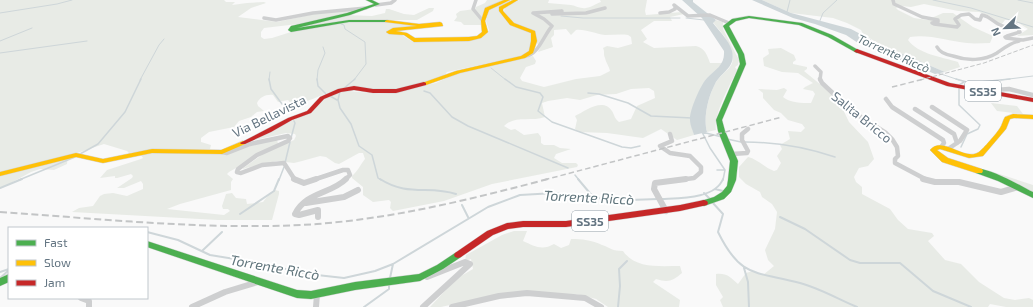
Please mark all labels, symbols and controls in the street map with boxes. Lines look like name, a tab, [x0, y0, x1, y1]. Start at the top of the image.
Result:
north arrow	[985, 8, 1025, 48]
text: N	[988, 26, 1003, 38]
water label: Torrente Riccò	[856, 31, 932, 75]
road number: SS35	[965, 81, 1001, 101]
street label: Salita Bricco	[829, 88, 895, 146]
street label: Via Bellavista	[230, 91, 308, 141]
water label: Torrente Riccò	[543, 186, 635, 208]
road number: SS35	[572, 211, 608, 231]
legend	[8, 227, 148, 299]
text: Fast	[44, 235, 68, 249]
water label: Torrente Riccò	[229, 251, 321, 283]
text: Slow	[44, 255, 71, 269]
text: Jam	[44, 275, 65, 289]

